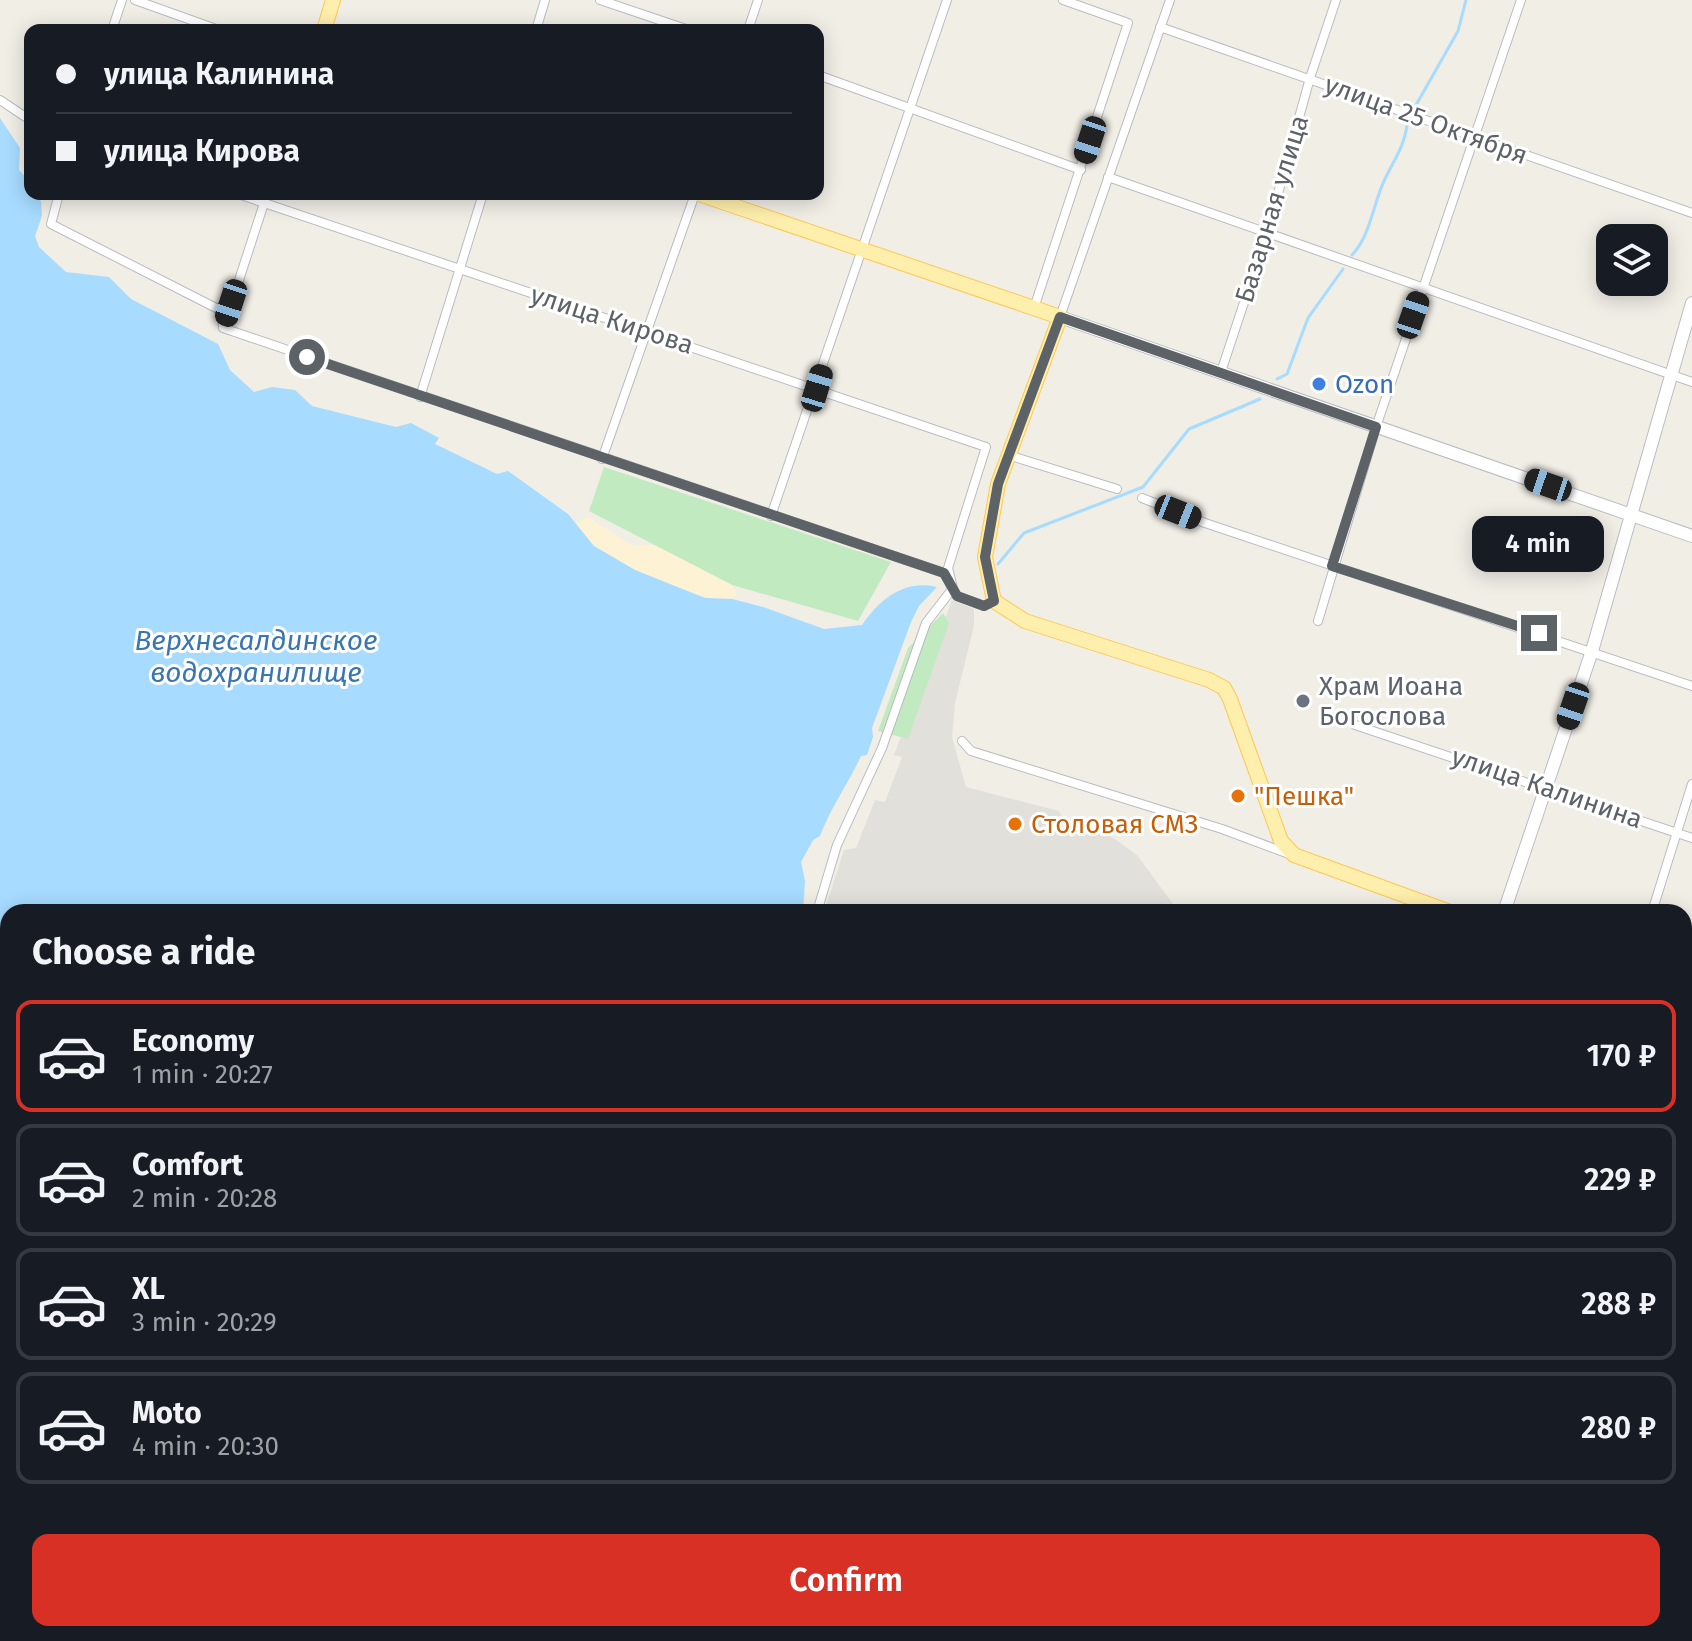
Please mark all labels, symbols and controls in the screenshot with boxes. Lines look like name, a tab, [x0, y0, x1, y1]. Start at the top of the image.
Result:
text: улица Калинина	[104, 56, 334, 92]
street label: улица 25 Октября	[1320, 69, 1532, 171]
street label: Базарная улица	[1229, 111, 1315, 307]
car	[1071, 113, 1109, 167]
text: улица Кирова	[104, 133, 300, 169]
map controls	[1596, 224, 1668, 296]
button: layers	[1596, 224, 1668, 296]
car	[212, 276, 250, 330]
street label: улица Кирова	[527, 279, 697, 361]
car	[1394, 288, 1432, 342]
route start	[289, 339, 325, 375]
car	[799, 362, 835, 414]
place label: Ozon	[1335, 369, 1394, 400]
marker: Ozon	[1310, 375, 1328, 393]
car	[1521, 466, 1575, 504]
car	[1151, 492, 1205, 532]
callout: 4 min	[1473, 517, 1605, 573]
text: 4 min	[1505, 528, 1571, 559]
route end	[1521, 615, 1557, 651]
water label: Верхнесалдинское водохранилище	[135, 624, 378, 689]
place label: Храм Иоана Богослова	[1319, 671, 1463, 732]
car	[1554, 679, 1592, 733]
marker: Храм Иоана Богослова	[1294, 692, 1312, 710]
street label: улица Калинина	[1448, 741, 1646, 835]
place label: "Пешка"	[1254, 781, 1354, 812]
marker: "Пешка"	[1229, 787, 1247, 805]
place label: Столовая СМЗ	[1031, 809, 1198, 840]
marker: Столовая СМЗ	[1006, 815, 1024, 833]
text: Choose a ride	[32, 930, 255, 974]
icon: car	[36, 1020, 108, 1092]
text: Economy	[132, 1023, 254, 1059]
text: 170 ₽	[1586, 1038, 1656, 1074]
text: 1 min · 20:27	[132, 1059, 273, 1090]
icon: car	[36, 1144, 108, 1216]
text: Comfort	[132, 1147, 243, 1183]
text: 229 ₽	[1584, 1162, 1656, 1198]
text: 2 min · 20:28	[132, 1183, 277, 1214]
icon: car	[36, 1268, 108, 1340]
text: XL	[132, 1271, 165, 1307]
text: 288 ₽	[1581, 1286, 1656, 1322]
text: 3 min · 20:29	[132, 1307, 277, 1338]
icon: car	[36, 1392, 108, 1464]
text: Moto	[132, 1395, 202, 1431]
text: 280 ₽	[1581, 1410, 1656, 1446]
text: 4 min · 20:30	[132, 1431, 279, 1462]
button: Confirm	[32, 1534, 1660, 1626]

